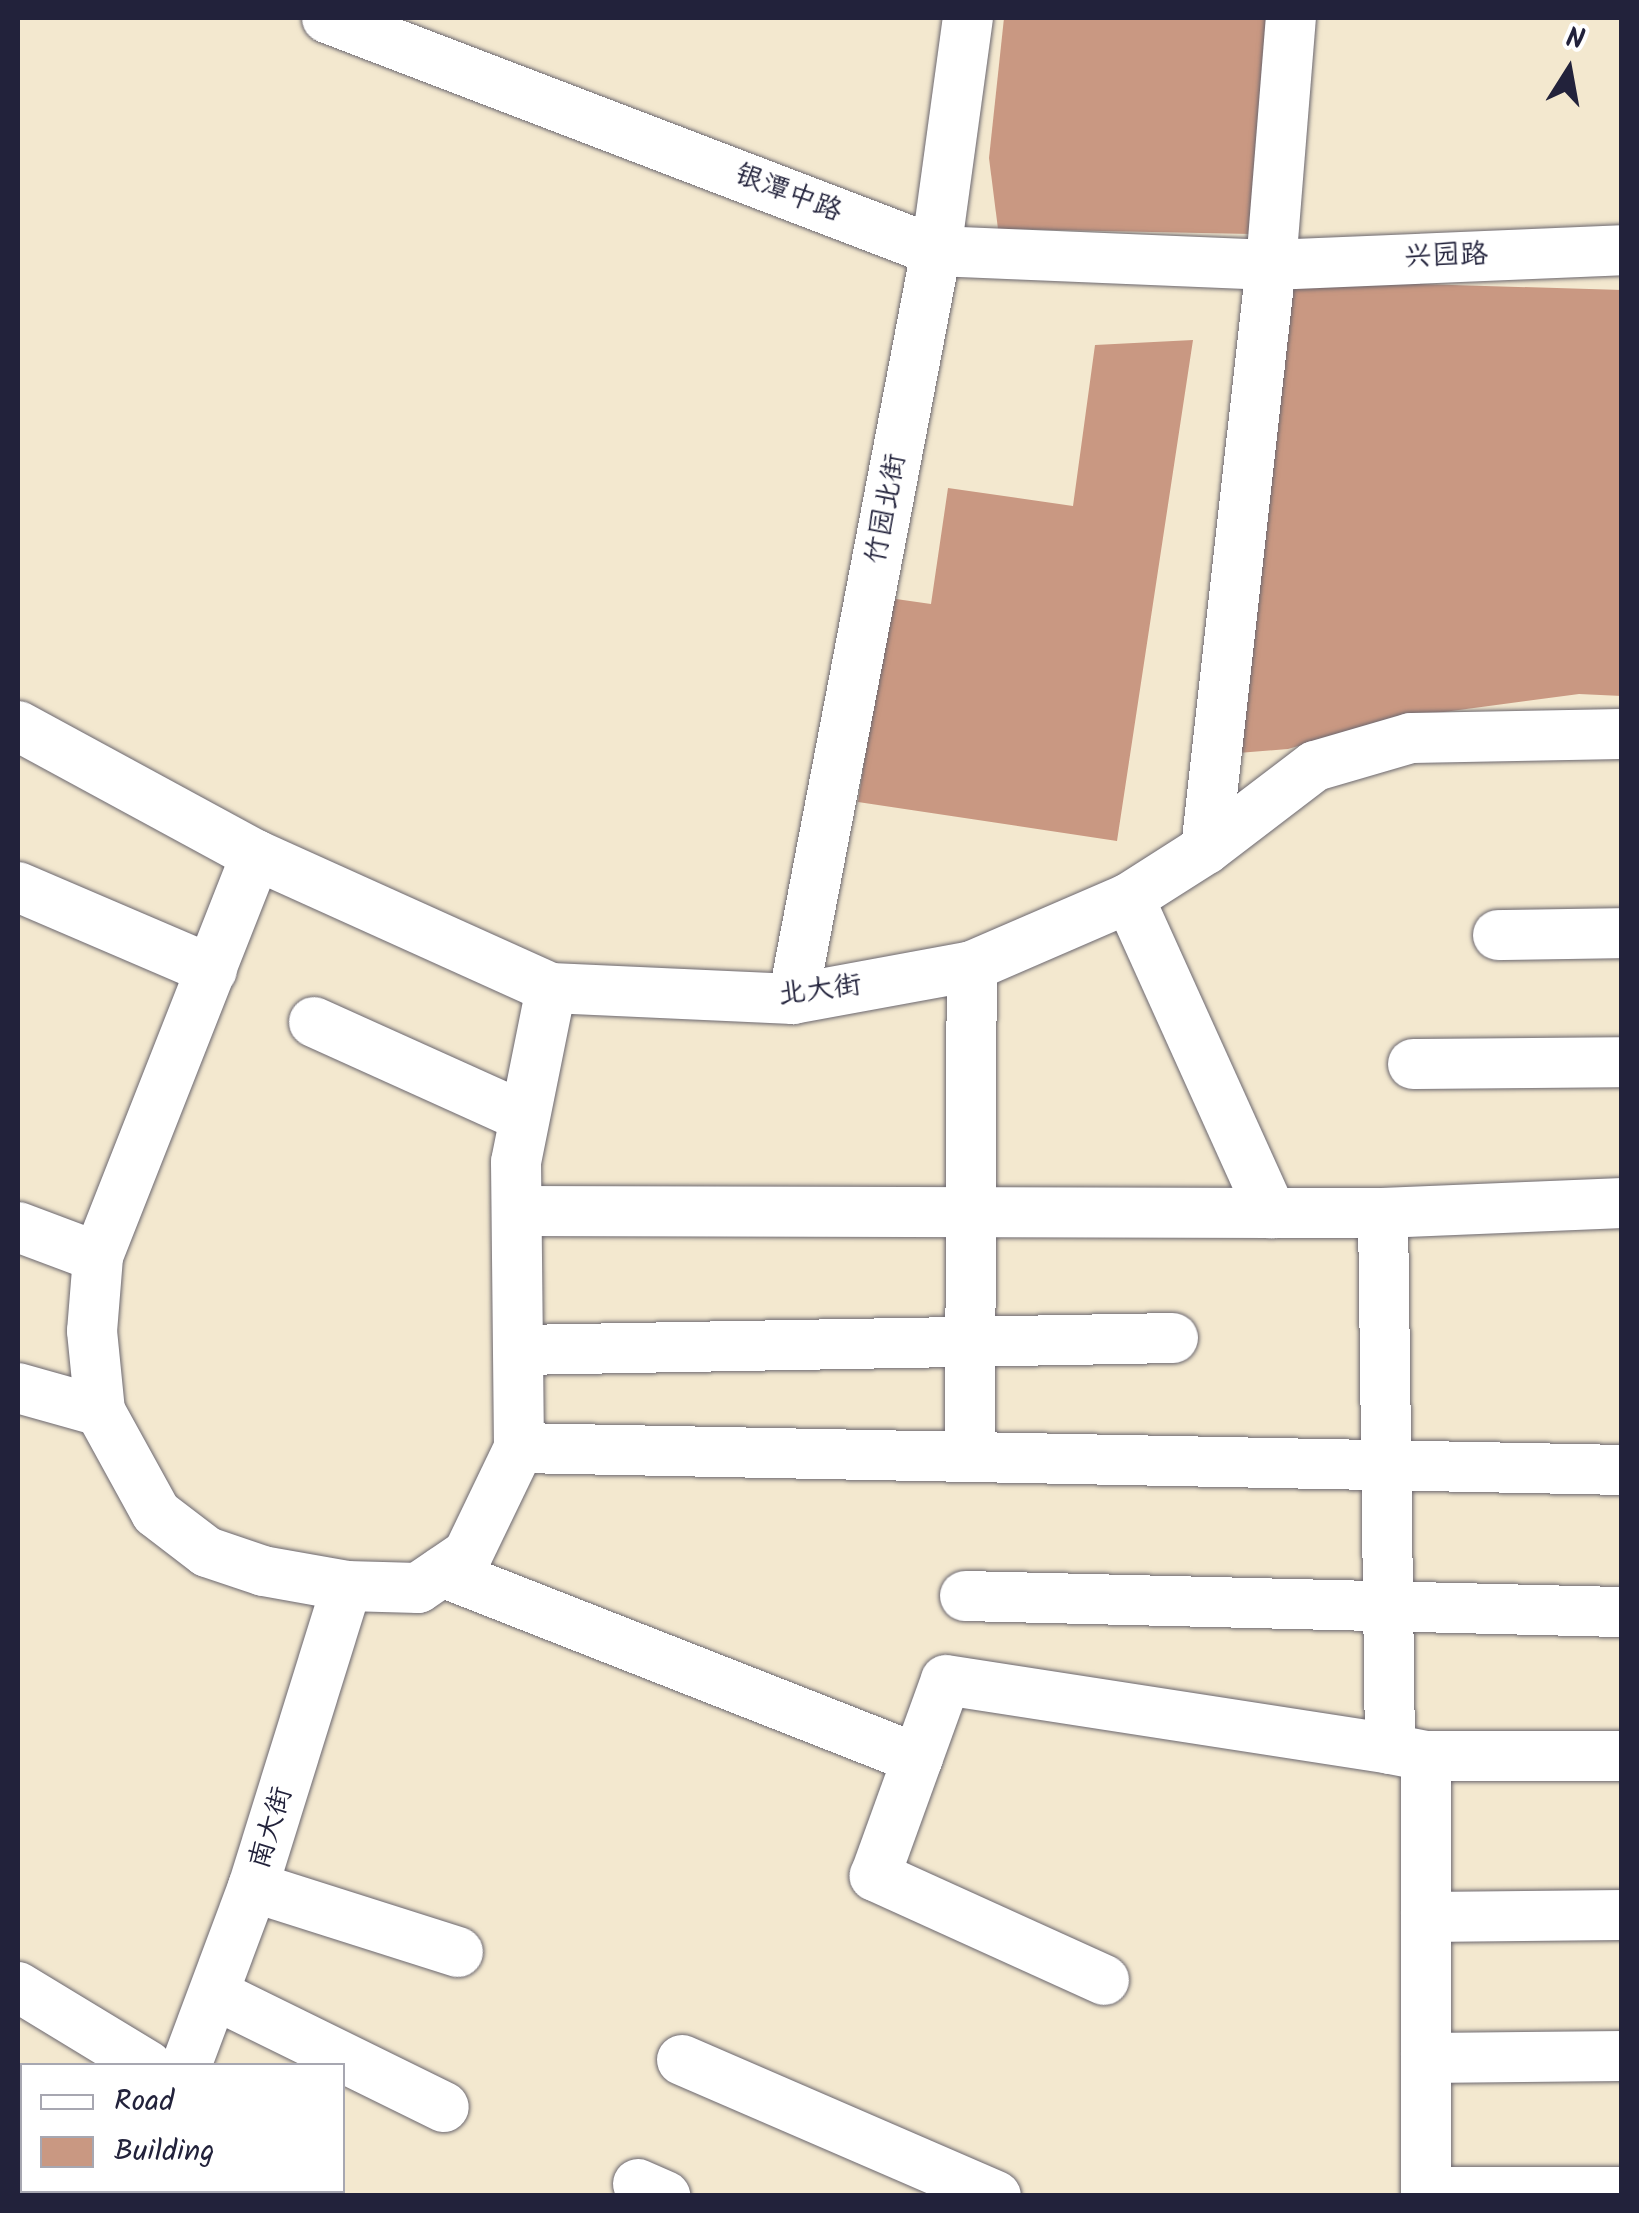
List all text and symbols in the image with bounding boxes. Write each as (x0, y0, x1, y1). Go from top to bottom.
text: N (1562, 16, 1588, 64)
north arrow (1519, 20, 1619, 120)
street label: 银潭中路 (730, 158, 846, 230)
street label: 兴园路 (1403, 239, 1489, 275)
street label: 竹园北街 (860, 451, 914, 567)
street label: 北大街 (776, 969, 864, 1013)
street label: 南大街 (244, 1783, 300, 1873)
legend (20, 2063, 345, 2193)
text: Road (114, 2078, 174, 2126)
text: Building (114, 2128, 214, 2176)

